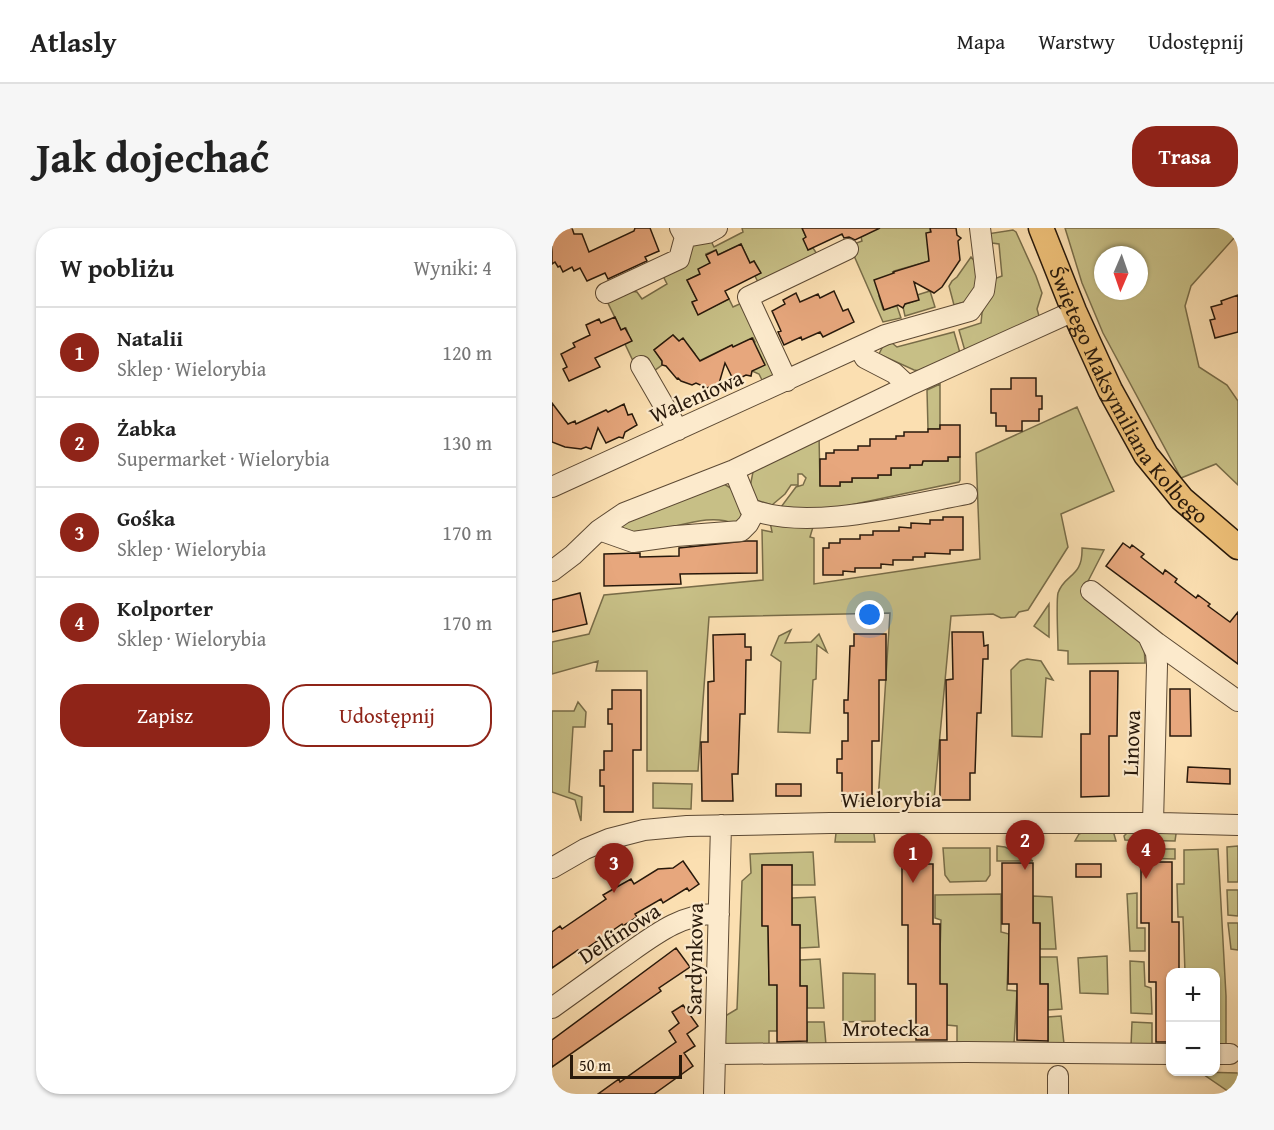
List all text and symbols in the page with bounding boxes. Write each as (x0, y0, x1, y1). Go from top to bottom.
text: Atlasly (30, 21, 117, 62)
text: Mapa (957, 26, 1005, 57)
text: Warstwy (1038, 26, 1115, 57)
text: Udostępnij (1148, 26, 1244, 57)
text: Jak dojechać (36, 126, 269, 187)
button: Trasa (1132, 126, 1238, 187)
north arrow (1094, 246, 1148, 300)
text: W pobliżu (60, 248, 174, 287)
text: Wyniki: 4 (414, 253, 492, 282)
street label: Świętego Maksymiliana Kolbego (1042, 261, 1216, 531)
text: Natalii (117, 322, 183, 354)
text: 1 (74, 338, 85, 367)
text: 120 m (442, 338, 492, 367)
text: Sklep · Wielorybia (117, 354, 266, 383)
street label: Waleniowa (644, 361, 749, 431)
text: Żabka (117, 412, 176, 444)
text: 2 (74, 428, 85, 457)
text: 130 m (442, 428, 492, 457)
text: Supermarket · Wielorybia (117, 444, 330, 473)
text: Gośka (117, 502, 175, 534)
text: 3 (74, 518, 85, 547)
text: 170 m (442, 518, 492, 547)
text: Sklep · Wielorybia (117, 534, 266, 563)
text: Kolporter (117, 592, 213, 624)
your location (855, 600, 884, 629)
text: 4 (74, 608, 85, 637)
text: 170 m (442, 608, 492, 637)
text: Sklep · Wielorybia (117, 624, 266, 653)
button: Zapisz (60, 684, 270, 747)
button: Udostępnij (282, 684, 492, 747)
street label: Linowa (1114, 709, 1148, 776)
street label: Wielorybia (841, 783, 942, 815)
pin: 2 (1006, 820, 1044, 870)
pin: 4 (1126, 830, 1166, 879)
pin: 1 (894, 834, 932, 883)
pin: 3 (594, 844, 634, 893)
street label: Delfinowa (572, 894, 667, 971)
street label: Sardynkowa (677, 902, 711, 1015)
map controls (1166, 968, 1220, 1076)
button: + (1166, 968, 1220, 1022)
street label: Mrotecka (842, 1012, 930, 1044)
button: − (1166, 1022, 1220, 1076)
scale bar (570, 1052, 682, 1080)
text: 50 m (579, 1053, 611, 1077)

